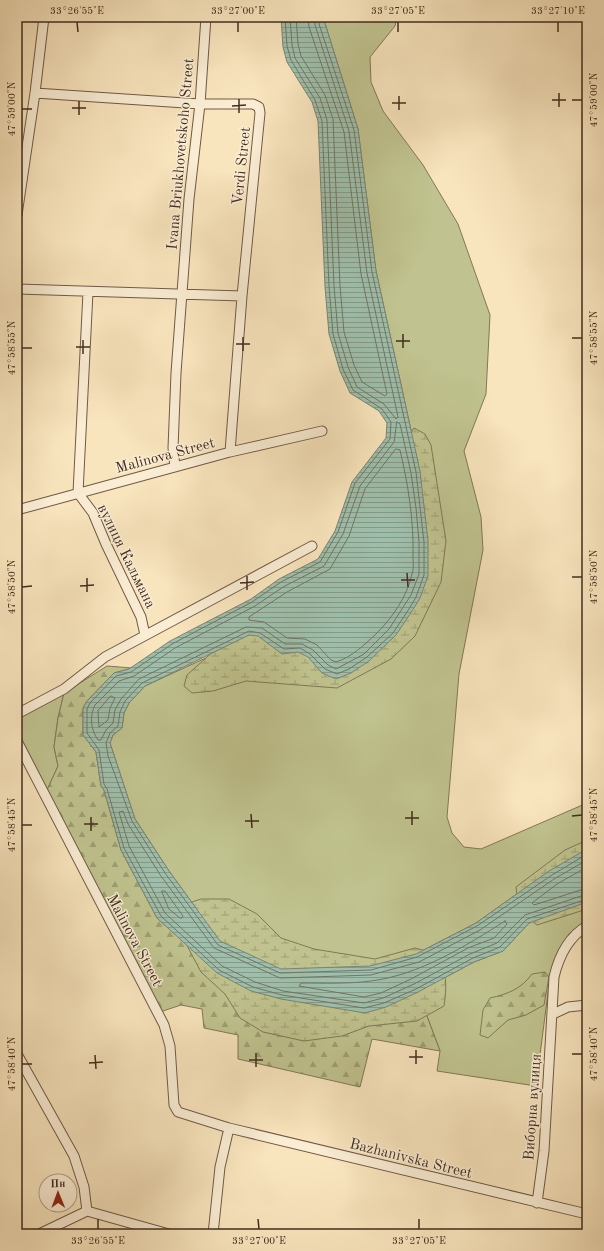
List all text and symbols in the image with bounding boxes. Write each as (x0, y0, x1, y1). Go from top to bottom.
text: 33°26'55"E (50, 6, 104, 16)
text: 33°27'00"E (211, 6, 265, 16)
text: 33°27'05"E (371, 6, 425, 16)
text: 33°27'10"E (531, 6, 585, 16)
street label: Ivana Briukhovetskoho Street (166, 58, 197, 251)
text: 47°59'00"N (589, 72, 599, 127)
text: 47°59'00"N (7, 81, 17, 136)
street label: Verdi Street (231, 126, 254, 206)
text: 47°58'55"N (589, 310, 599, 365)
text: 47°58'55"N (7, 320, 17, 375)
street label: Malinova Street (114, 436, 217, 477)
street label: вулиця Кальмана (94, 502, 158, 612)
text: 47°58'50"N (589, 549, 599, 604)
text: 47°58'50"N (7, 559, 17, 614)
text: 47°58'45"N (589, 787, 599, 842)
text: 47°58'45"N (7, 797, 17, 852)
street label: Malinova Street (103, 892, 164, 989)
text: 47°58'40"N (589, 1026, 599, 1081)
text: 47°58'40"N (7, 1036, 17, 1091)
street label: Виборна вулиця (522, 1053, 545, 1161)
street label: Bazhanivska Street (348, 1137, 473, 1182)
north arrow (38, 1173, 78, 1213)
text: Пн (50, 1179, 66, 1190)
text: 33°26'55"E (71, 1236, 125, 1246)
text: 33°27'00"E (232, 1236, 286, 1246)
text: 33°27'05"E (392, 1236, 446, 1246)

